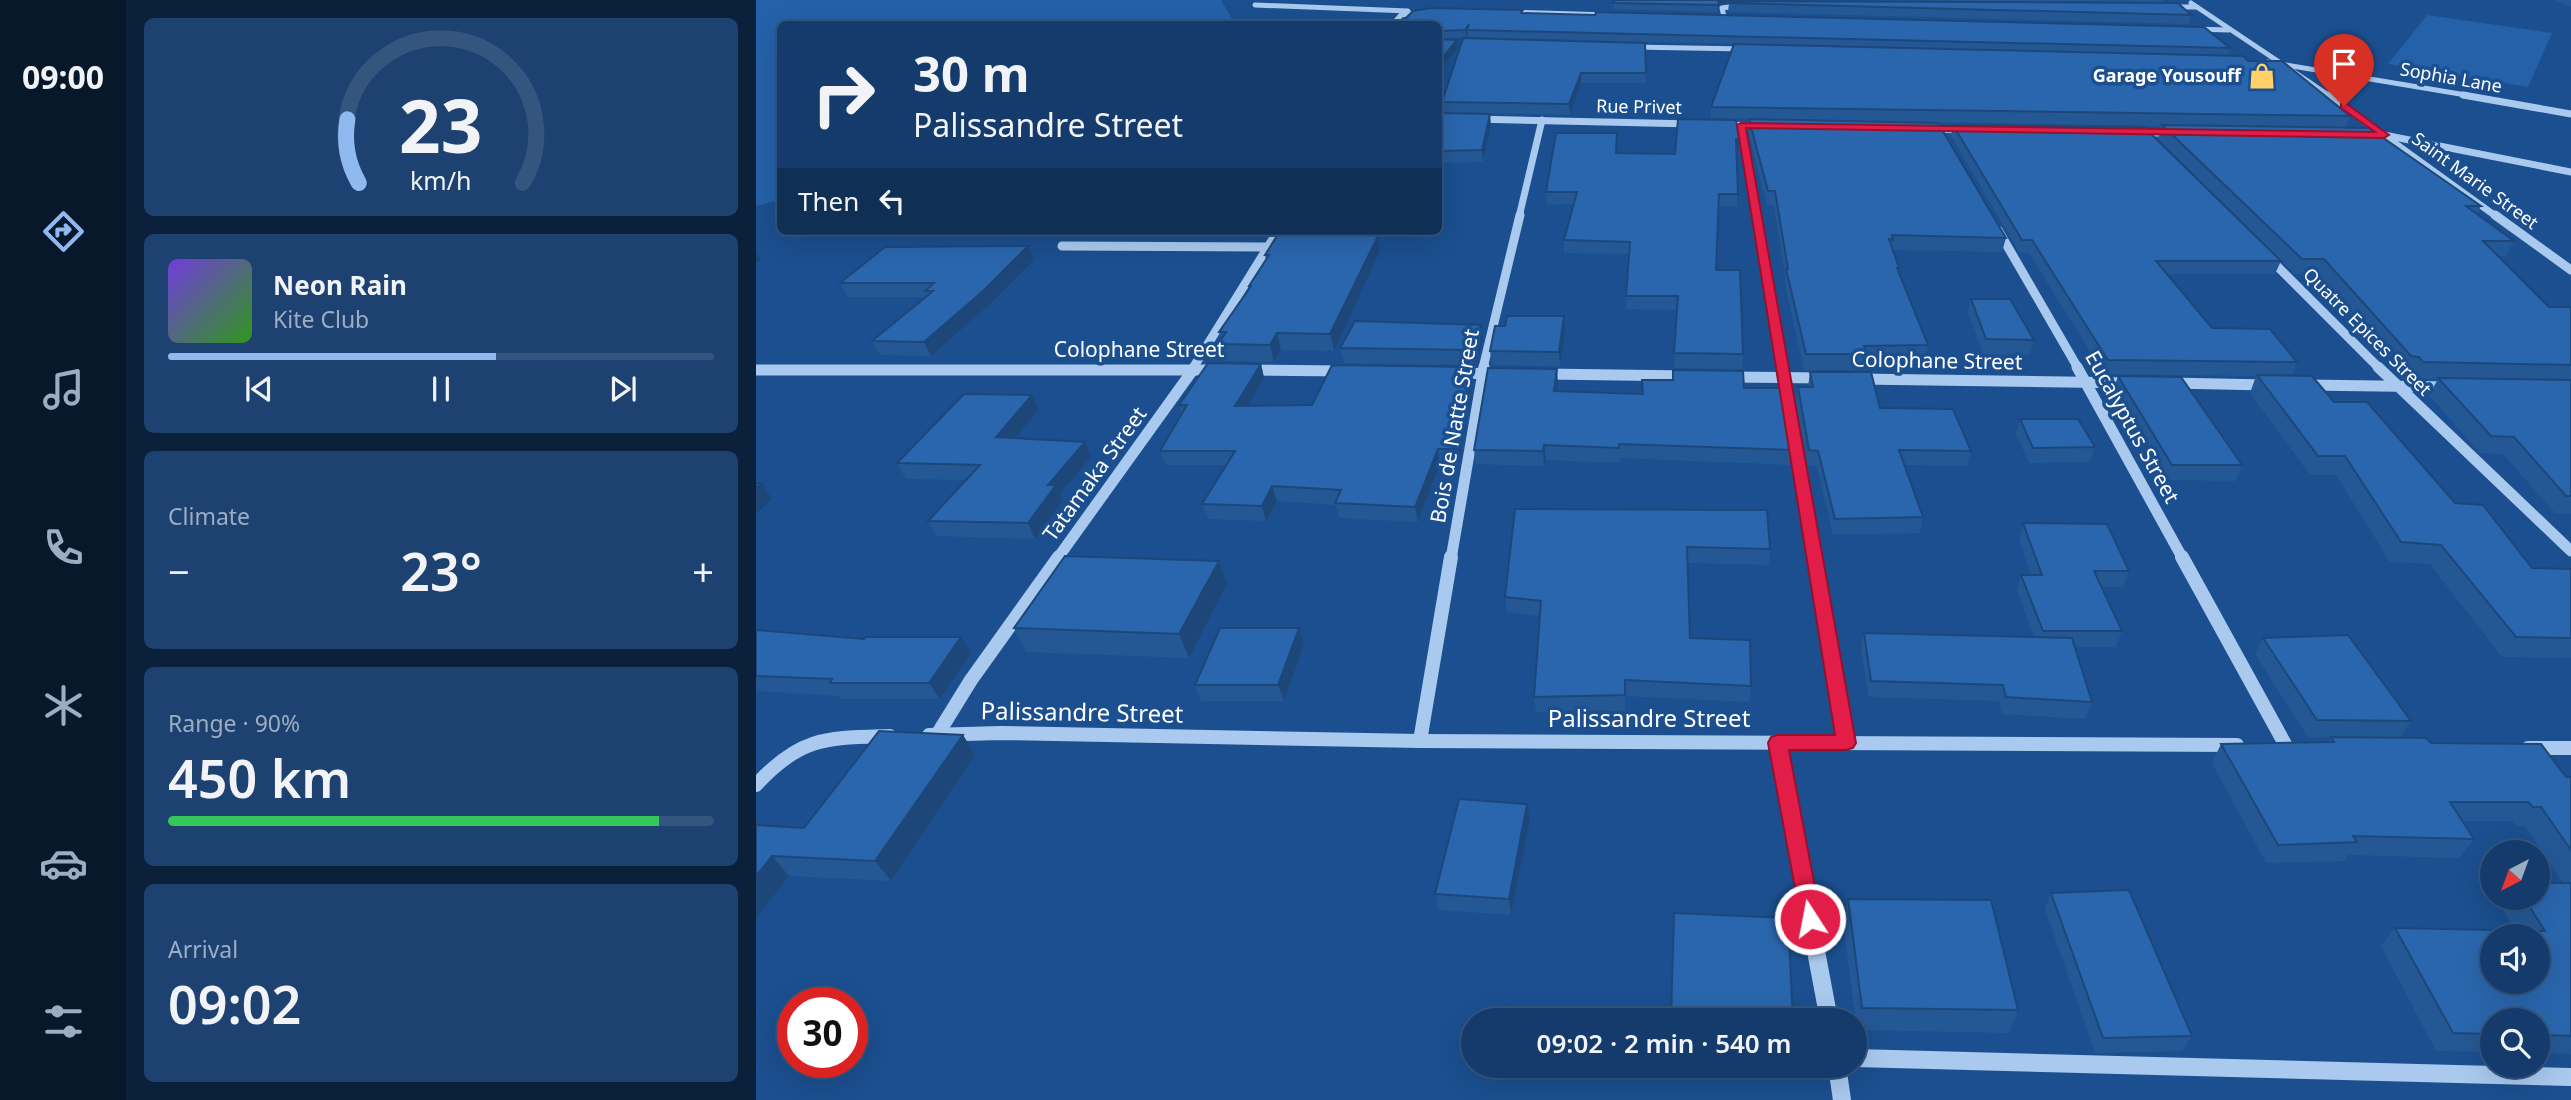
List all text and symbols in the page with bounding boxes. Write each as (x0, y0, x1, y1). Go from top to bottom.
pin (2314, 34, 2374, 106)
text: 30 m (913, 40, 1030, 106)
icon: arrive (2325, 45, 2363, 83)
icon: right (798, 49, 889, 140)
text: 09:00 (22, 55, 104, 98)
street label: Sophia Lane (2398, 56, 2504, 98)
shop icon: Garage Yousouff (2247, 61, 2277, 91)
place label: Garage Yousouff (2093, 63, 2242, 87)
text: 23 (399, 76, 483, 175)
street label: Rue Privet (1596, 93, 1683, 119)
text: Palissandre Street (913, 103, 1183, 146)
street label: Saint Marie Street (2408, 126, 2544, 234)
text: km/h (410, 163, 472, 197)
icon: left (873, 182, 911, 220)
text: Then (798, 183, 859, 219)
icon: directions (39, 207, 88, 256)
street label: Quatre Epices Street (2298, 262, 2437, 401)
text: Neon Rain (273, 267, 407, 303)
text: Kite Club (273, 303, 369, 335)
street label: Bois de Natte Street (1423, 326, 1485, 525)
street label: Colophane Street (1054, 335, 1225, 363)
street label: Colophane Street (1851, 345, 2023, 375)
street label: Eucalyptus Street (2079, 345, 2187, 508)
icon: music (39, 365, 88, 414)
icon: previous (240, 370, 278, 408)
icon: pause (422, 370, 460, 408)
icon: next (604, 370, 642, 408)
street label: Tatamaka Street (1036, 400, 1153, 546)
text: Climate (168, 500, 250, 532)
icon: phone (39, 523, 88, 572)
text: 23° (400, 535, 482, 606)
text: − (168, 545, 190, 597)
text: + (692, 545, 714, 597)
icon: climate (39, 681, 88, 730)
street label: Palissandre Street (980, 693, 1184, 730)
street label: Palissandre Street (1548, 701, 1751, 734)
text: Range · 90% (168, 707, 300, 739)
text: 450 km (168, 742, 351, 813)
icon: car (39, 839, 88, 888)
north arrow (2480, 840, 2550, 910)
map controls (2480, 840, 2550, 1078)
position arrow (1773, 882, 1847, 956)
button: sound (2480, 924, 2550, 994)
text: Arrival (168, 933, 238, 965)
text: 09:02 (168, 968, 301, 1039)
speed limit sign: 30 (777, 987, 868, 1078)
icon: filters (39, 997, 88, 1046)
button: search (2480, 1008, 2550, 1078)
text: 09:02 · 2 min · 540 m (1537, 1025, 1791, 1061)

